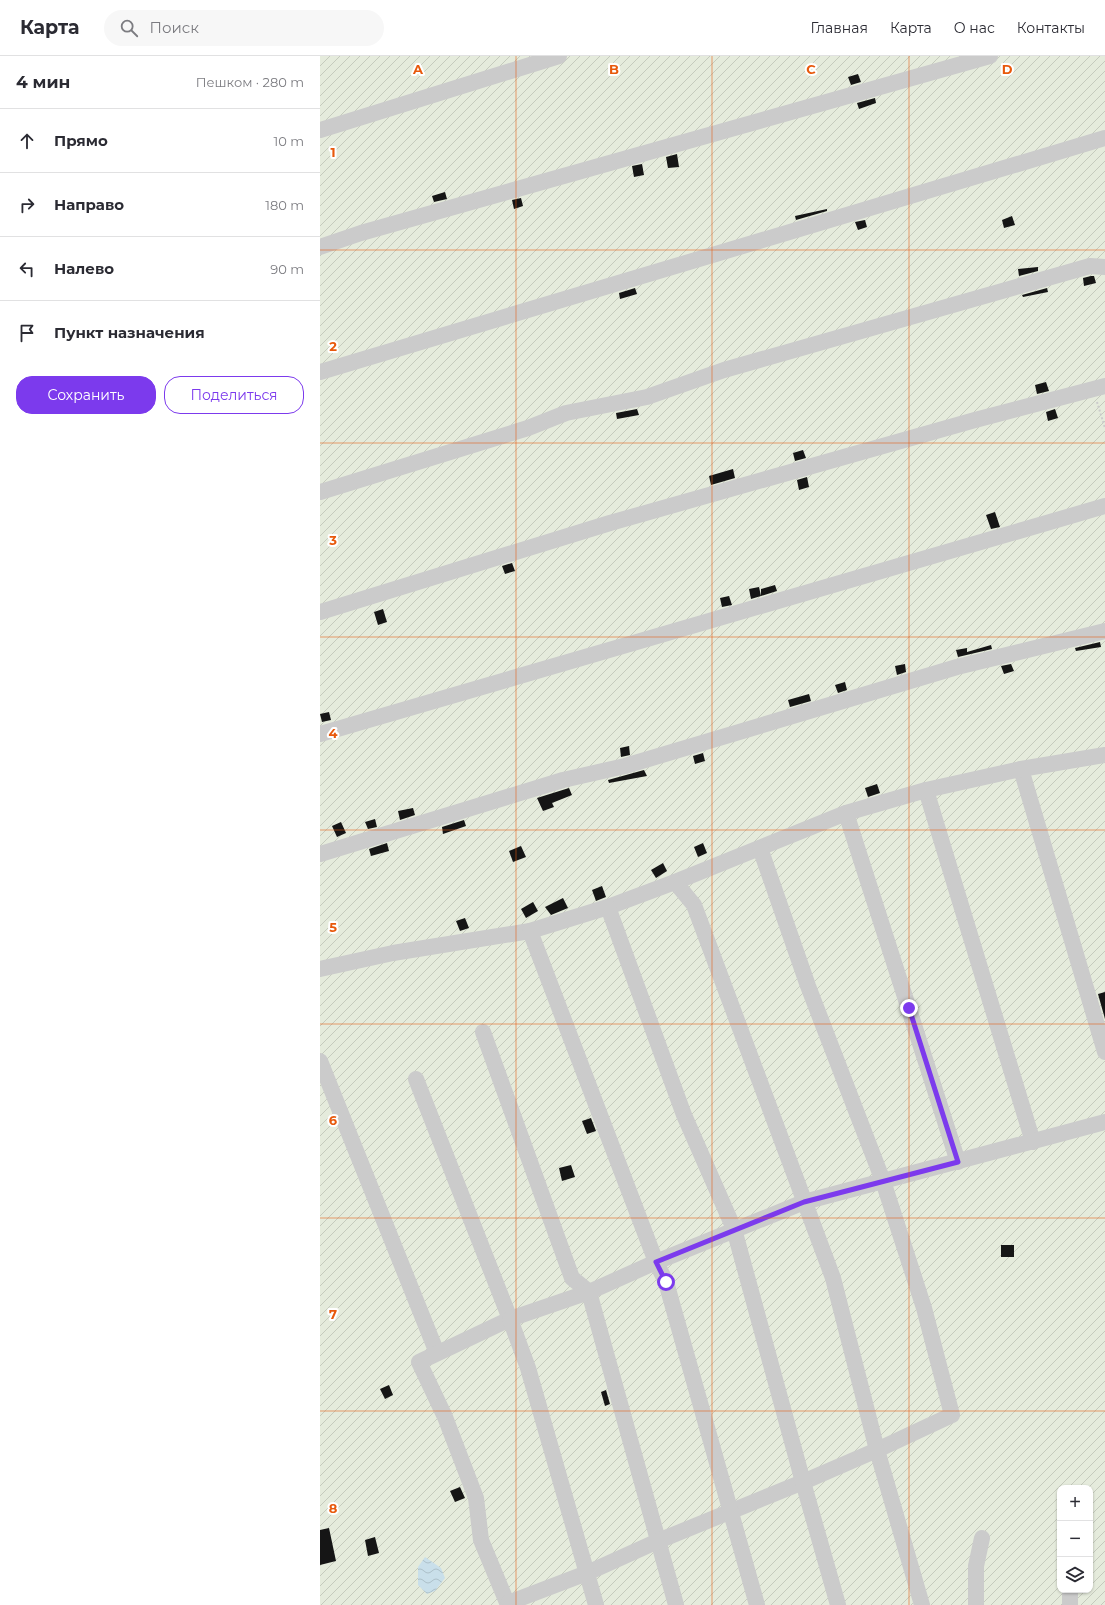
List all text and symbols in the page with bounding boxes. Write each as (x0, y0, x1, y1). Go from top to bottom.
search box (104, 10, 384, 46)
text: Карта (20, 16, 80, 39)
icon: search (118, 17, 140, 39)
text: Поиск (150, 18, 199, 37)
text: Главная (810, 19, 868, 37)
text: Карта (890, 19, 932, 37)
text: О нас (954, 19, 995, 37)
text: Контакты (1017, 19, 1085, 37)
text: A (412, 61, 424, 77)
text: B (609, 61, 619, 77)
text: C (806, 61, 816, 77)
text: D (1002, 61, 1013, 77)
text: 4 мин (16, 72, 70, 92)
text: Пешком · 280 m (196, 74, 304, 90)
icon: ahead (16, 130, 38, 152)
text: Прямо (54, 131, 108, 150)
text: 10 m (274, 133, 304, 149)
text: 1 (330, 144, 336, 160)
icon: right (16, 194, 38, 216)
text: Направо (54, 195, 124, 214)
text: 180 m (265, 197, 304, 213)
icon: left (16, 258, 38, 280)
text: Налево (54, 259, 114, 278)
text: 90 m (270, 261, 304, 277)
icon: arrive (16, 322, 38, 344)
text: Пункт назначения (54, 323, 205, 342)
text: 2 (329, 338, 337, 354)
button: Сохранить (16, 376, 156, 414)
button: Поделиться (164, 376, 304, 414)
text: 3 (328, 532, 337, 548)
text: 4 (329, 725, 338, 741)
text: 5 (329, 919, 337, 935)
route end (900, 999, 918, 1017)
text: 6 (329, 1112, 338, 1128)
route start (657, 1273, 675, 1291)
text: 7 (329, 1306, 337, 1322)
map controls (1057, 1485, 1093, 1593)
button: + (1057, 1485, 1093, 1521)
text: 8 (329, 1500, 338, 1516)
button: − (1057, 1521, 1093, 1557)
button: layers (1057, 1557, 1093, 1593)

